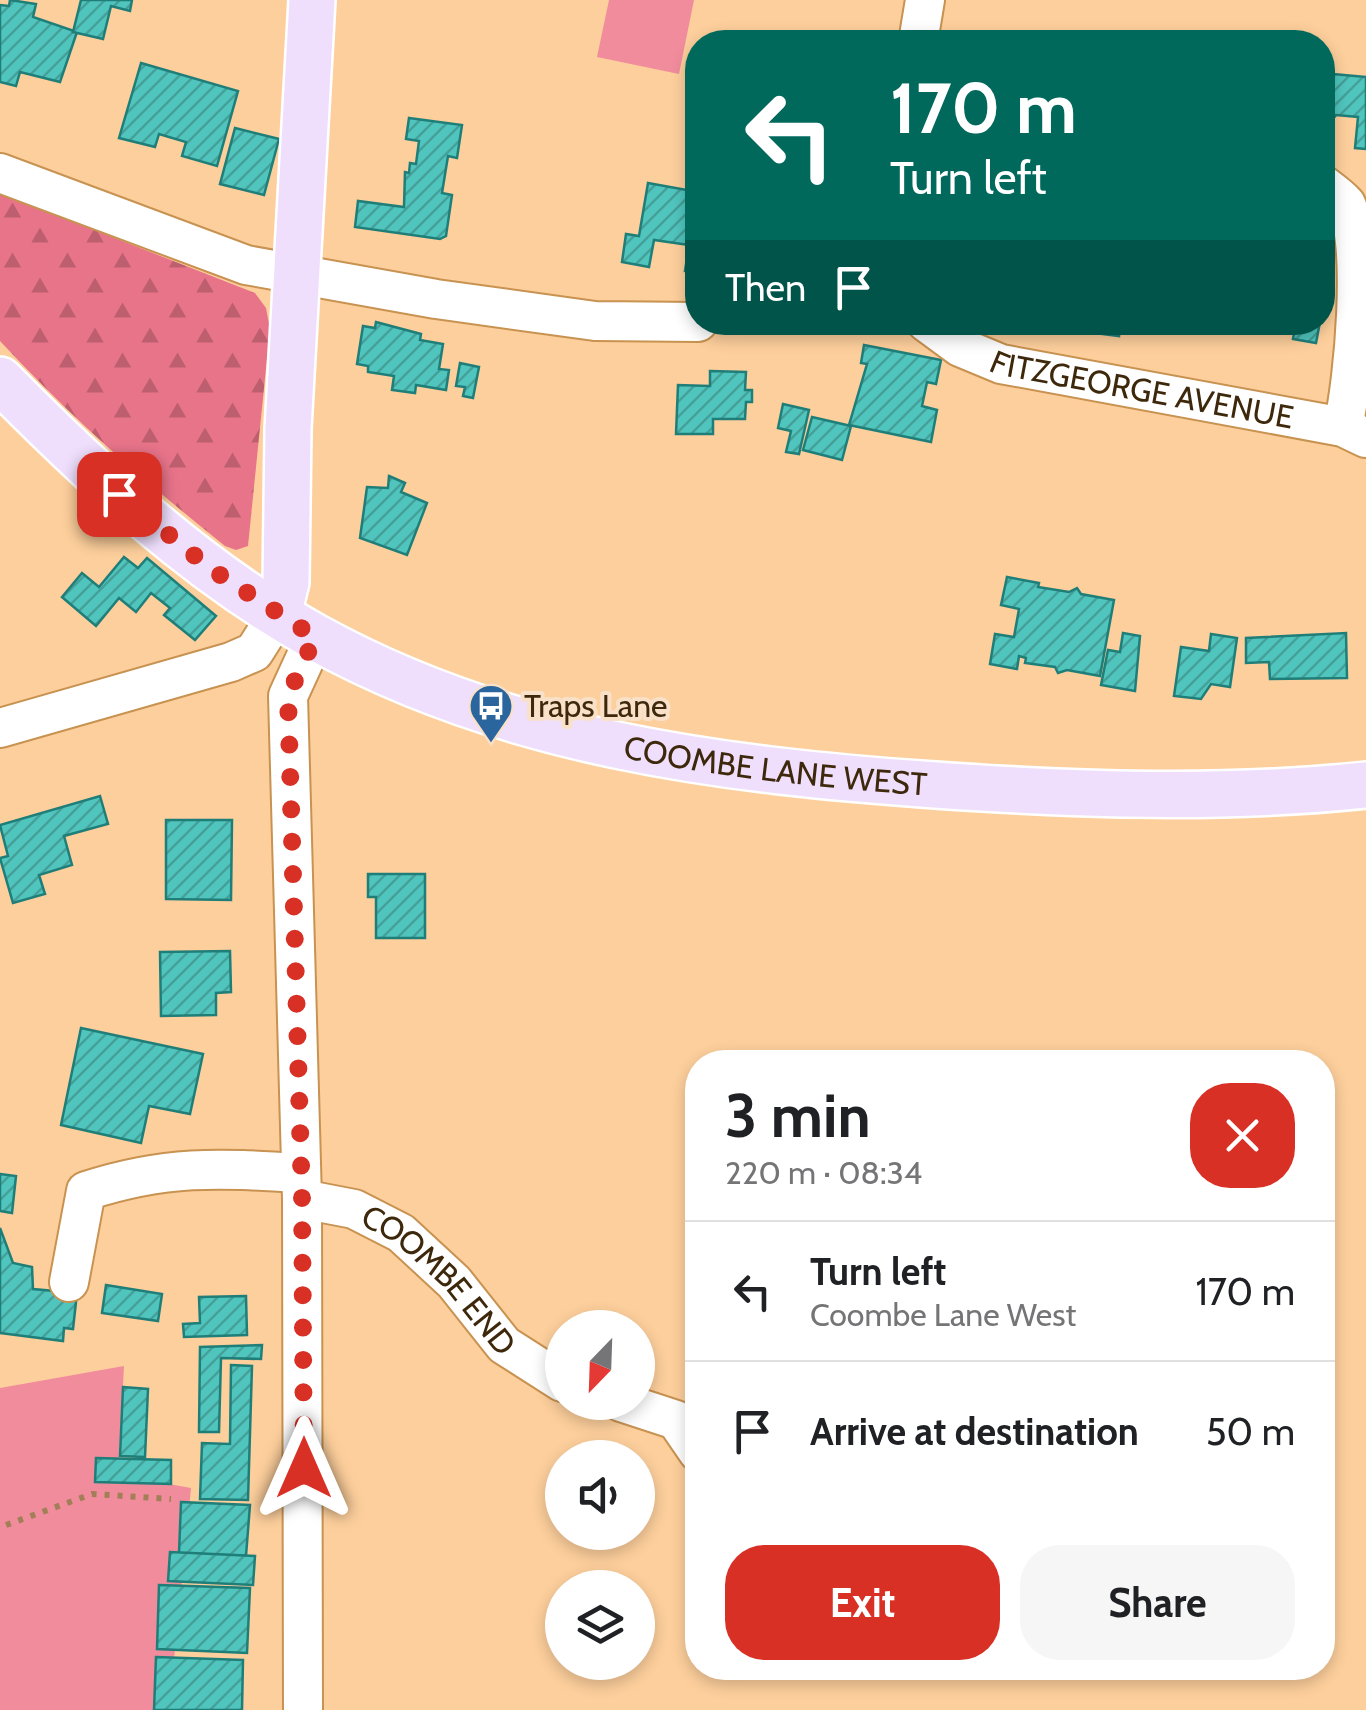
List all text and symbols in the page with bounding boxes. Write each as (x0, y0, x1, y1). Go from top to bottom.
text: 170 m (890, 65, 1077, 151)
icon: left (725, 70, 855, 200)
text: Turn left (890, 151, 1047, 205)
icon: arrive (826, 260, 881, 315)
text: Then (725, 264, 806, 311)
street label: FITZGEORGE AVENUE (984, 342, 1297, 436)
pin (77, 452, 162, 537)
icon: arrive (92, 467, 147, 522)
bus stop icon: Traps Lane (468, 683, 514, 744)
place label: Traps Lane (524, 686, 667, 725)
street label: COOMBE LANE WEST (621, 727, 928, 803)
text: 3 min (725, 1079, 871, 1152)
button: close (1190, 1083, 1295, 1188)
text: 220 m · 08:34 (725, 1153, 922, 1192)
street label: COOMBE END (355, 1196, 524, 1363)
text: Turn left (810, 1248, 946, 1295)
icon: left (725, 1264, 780, 1319)
text: 170 m (1195, 1268, 1295, 1315)
text: Coombe Lane West (810, 1295, 1076, 1334)
north arrow (545, 1310, 655, 1420)
map controls (545, 1310, 655, 1680)
icon: arrive (725, 1404, 780, 1459)
text: Arrive at destination (810, 1408, 1139, 1455)
text: 50 m (1206, 1408, 1295, 1455)
position arrow (252, 1416, 356, 1520)
button: sound (545, 1440, 655, 1550)
button: Exit (725, 1545, 1000, 1660)
button: Share (1020, 1545, 1295, 1660)
button: layers (545, 1570, 655, 1680)

